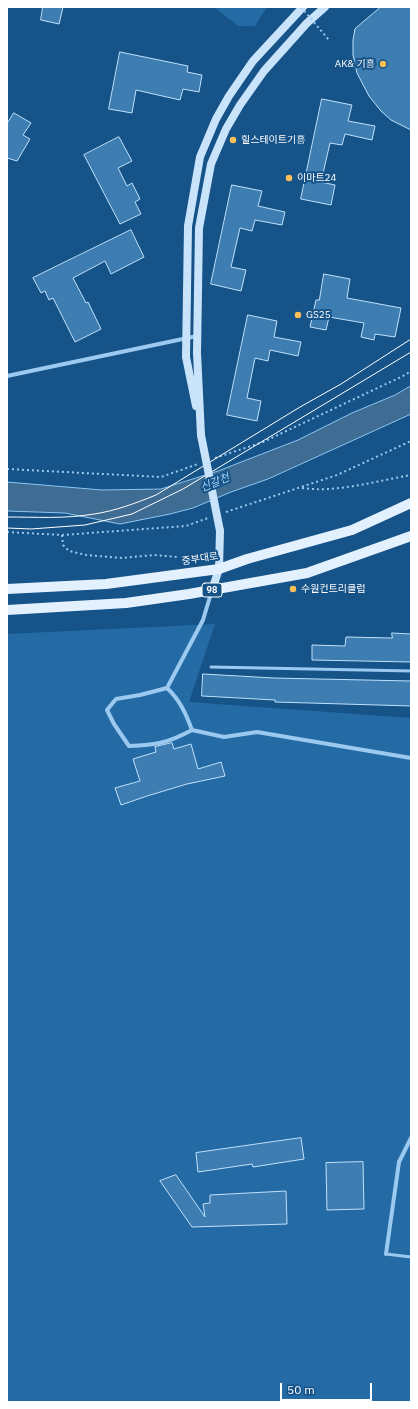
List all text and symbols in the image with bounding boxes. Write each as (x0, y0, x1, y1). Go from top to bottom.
place label: AK& 기흥 (335, 58, 375, 70)
marker: AK& 기흥 (378, 59, 388, 69)
place label: 힐스테이트기흥 (241, 134, 305, 146)
marker: 힐스테이트기흥 (228, 135, 238, 145)
place label: 이마트24 (297, 172, 337, 184)
marker: 이마트24 (284, 173, 294, 183)
place label: GS25 (306, 309, 331, 321)
marker: GS25 (293, 310, 303, 320)
water label: 신갈천 (198, 471, 232, 495)
street label: 중부대로 (181, 550, 219, 568)
road number: 98 (202, 583, 222, 597)
place label: 수원컨트리클럽 (301, 583, 365, 595)
marker: 수원컨트리클럽 (288, 584, 298, 594)
scale bar (282, 1375, 374, 1401)
text: 50 m (287, 1382, 315, 1397)

